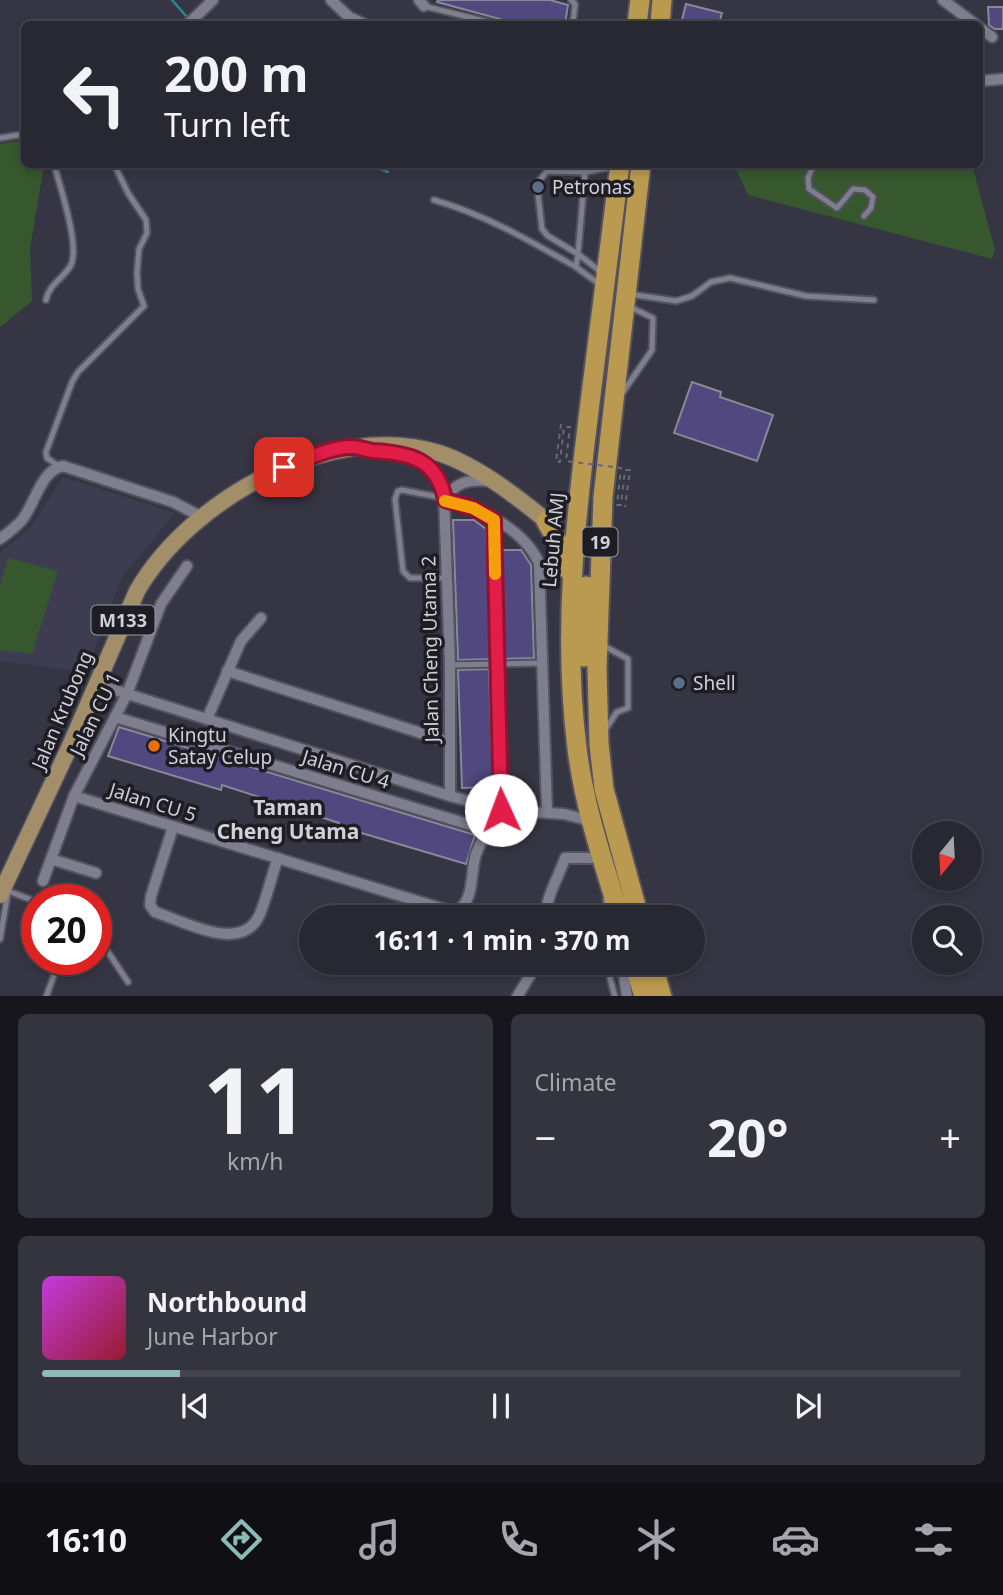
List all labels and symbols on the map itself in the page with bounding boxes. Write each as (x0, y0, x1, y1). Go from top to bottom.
place label: Petronas (552, 174, 632, 200)
marker: Petronas (530, 179, 546, 195)
pin (254, 437, 314, 497)
street label: Lebuh AMJ (536, 491, 570, 589)
road number: 19 (582, 528, 618, 556)
street label: Jalan Cheng Utama 2 (415, 556, 445, 744)
road number: M133 (92, 606, 154, 634)
street label: Jalan Krubong (25, 647, 99, 775)
street label: Jalan CU 1 (63, 668, 126, 762)
place label: Shell (693, 670, 736, 696)
marker: Shell (671, 675, 687, 691)
place label: Kingtu Satay Celup (168, 722, 272, 770)
marker: Kingtu Satay Celup (146, 738, 162, 754)
street label: Jalan CU 4 (297, 743, 393, 795)
position arrow (464, 773, 538, 847)
street label: Jalan CU 5 (104, 776, 200, 828)
district label: Taman Cheng Utama (217, 793, 359, 845)
north arrow (912, 821, 982, 891)
speed limit sign: 20 (21, 884, 112, 975)

